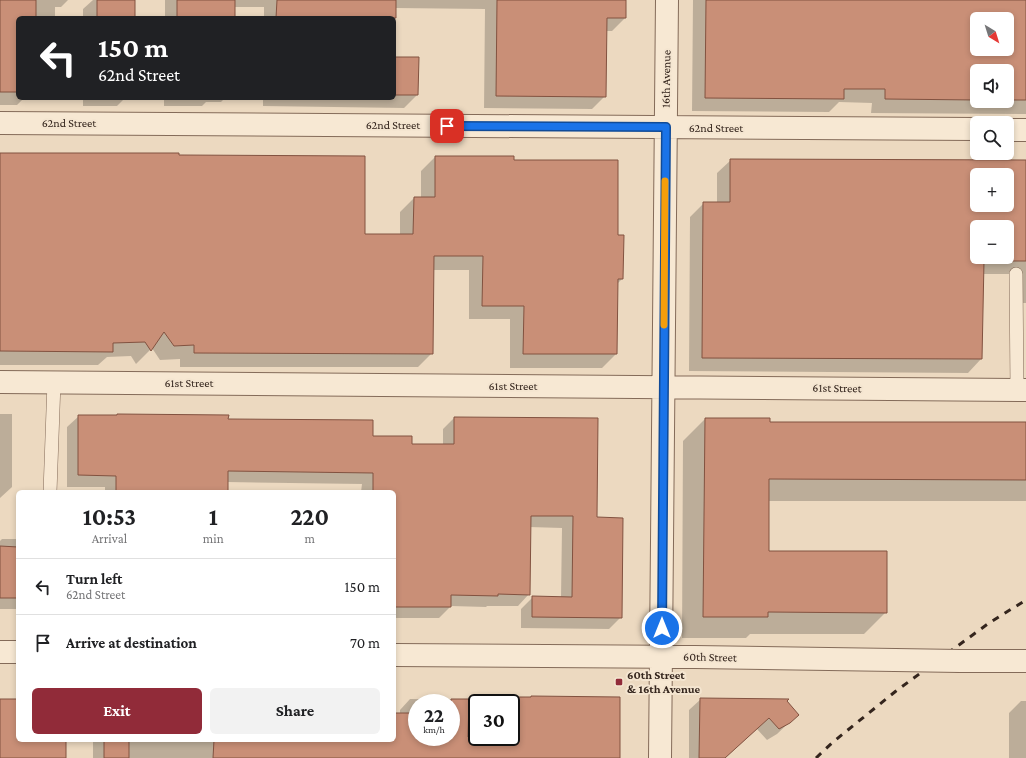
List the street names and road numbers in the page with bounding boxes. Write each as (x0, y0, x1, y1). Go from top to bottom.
street label: 16th Avenue (658, 50, 674, 108)
street label: 62nd Street (42, 116, 97, 130)
street label: 62nd Street (366, 118, 421, 132)
street label: 62nd Street (689, 121, 744, 135)
street label: 61st Street (164, 376, 215, 390)
street label: 61st Street (488, 379, 539, 393)
street label: 61st Street (812, 381, 863, 395)
street label: 60th Street (683, 650, 738, 664)

